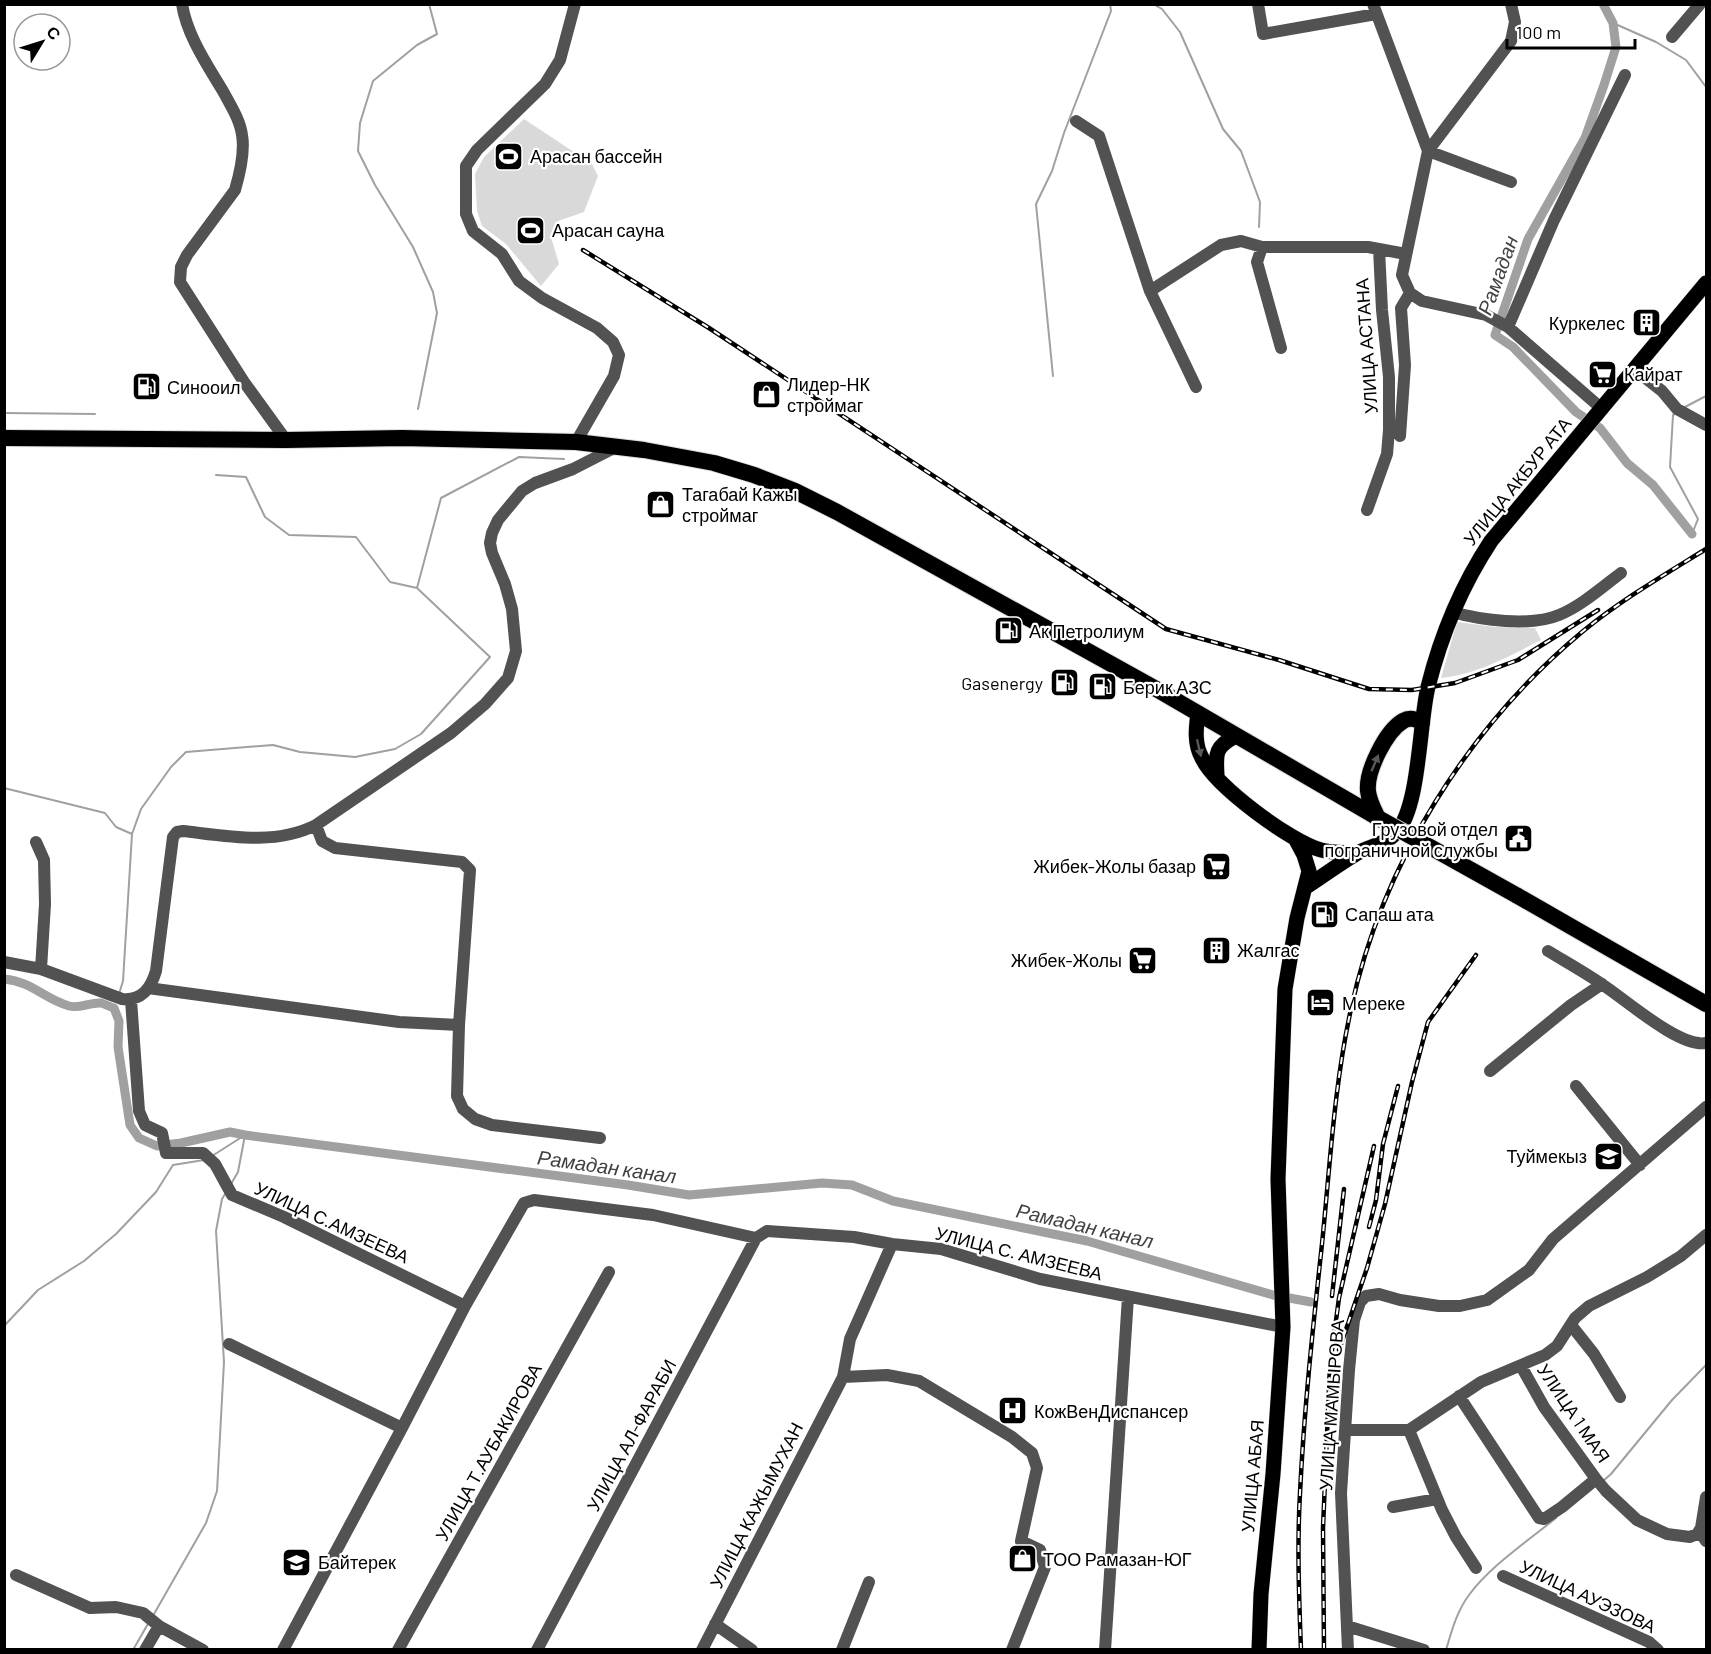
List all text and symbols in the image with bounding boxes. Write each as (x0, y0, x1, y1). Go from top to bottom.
north arrow (12, 12, 72, 72)
scale bar (1507, 12, 1634, 50)
text: 100 m (1516, 21, 1561, 43)
text: С (43, 22, 66, 43)
sports icon: Арасан бассейн (493, 140, 525, 172)
place label: Арасан бассейн (530, 145, 663, 167)
sports icon: Арасан сауна (515, 214, 547, 246)
place label: Арасан сауна (552, 219, 665, 241)
water label: Рамадан (1472, 232, 1522, 318)
street label: УЛИЦА АСТАНА (1350, 277, 1382, 415)
building icon: Куркелес (1630, 307, 1662, 339)
place label: Куркелес (1549, 312, 1625, 334)
supermarket icon: Кайрат (1587, 358, 1619, 390)
place label: Кайрат (1624, 363, 1682, 385)
fuel station icon: Синооил (130, 371, 162, 403)
place label: Лидер-НК строймаг (787, 373, 870, 416)
place label: Синооил (167, 376, 241, 398)
shop icon: Лидер-НК строймаг (750, 378, 782, 410)
street label: УЛИЦА АКБУР АТА (1459, 413, 1575, 549)
place label: Тагабай Кажы строймаг (682, 483, 797, 526)
shop icon: Тагабай Кажы строймаг (645, 488, 677, 520)
fuel station icon: Ак Петролиум (992, 615, 1024, 647)
place label: Ак Петролиум (1029, 620, 1144, 642)
fuel station icon: Gasenergy (1048, 667, 1080, 699)
fuel station icon: Берик АЗС (1086, 671, 1118, 703)
place label: Gasenergy (961, 672, 1043, 694)
place label: Берик АЗС (1123, 676, 1212, 698)
one-way arrow (1195, 738, 1204, 757)
one-way arrow (1370, 753, 1380, 771)
place label: Грузовой отдел пограничной службы (1324, 818, 1498, 861)
public building icon: Грузовой отдел пограничной службы (1503, 823, 1535, 855)
supermarket icon: Жибек-Жолы базар (1201, 850, 1233, 882)
place label: Жибек-Жолы базар (1033, 855, 1196, 877)
fuel station icon: Сапаш ата (1308, 898, 1340, 930)
place label: Сапаш ата (1345, 903, 1435, 925)
building icon: Жалгас (1200, 934, 1232, 966)
place label: Жалгас (1237, 939, 1300, 961)
supermarket icon: Жибек-Жолы (1127, 944, 1159, 976)
place label: Жибек-Жолы (1011, 949, 1122, 971)
hotel icon: Мереке (1305, 987, 1337, 1019)
place label: Мереке (1342, 992, 1405, 1014)
school or university icon: Туймекыз (1592, 1140, 1624, 1172)
water label: Рамадан канал (536, 1144, 678, 1188)
place label: Туймекыз (1507, 1145, 1587, 1167)
street label: УЛИЦА С.АМЗЕЕВА (251, 1177, 413, 1267)
water label: Рамадан канал (1014, 1198, 1156, 1252)
street label: УЛИЦА С. АМЗЕЕВА (933, 1222, 1105, 1284)
street label: УЛИЦА МАМЫРОВА (1314, 1319, 1348, 1491)
street label: УЛИЦА АЛ-ФАРАБИ (582, 1355, 680, 1515)
street label: УЛИЦА 1 МАЯ (1533, 1359, 1615, 1467)
street label: УЛИЦА Т.АУБАКИРОВА (430, 1360, 546, 1544)
hospital icon: КожВенДиспансер (997, 1395, 1029, 1427)
place label: КожВенДиспансер (1034, 1400, 1188, 1422)
street label: УЛИЦА КАЖЫМУХАН (705, 1418, 807, 1592)
street label: УЛИЦА АБАЯ (1236, 1419, 1268, 1533)
shop icon: ТОО Рамазан-ЮГ (1006, 1543, 1038, 1575)
school or university icon: Байтерек (281, 1546, 313, 1578)
place label: ТОО Рамазан-ЮГ (1043, 1548, 1192, 1570)
place label: Байтерек (318, 1551, 396, 1573)
street label: УЛИЦА АУЭЗОВА (1516, 1555, 1660, 1637)

